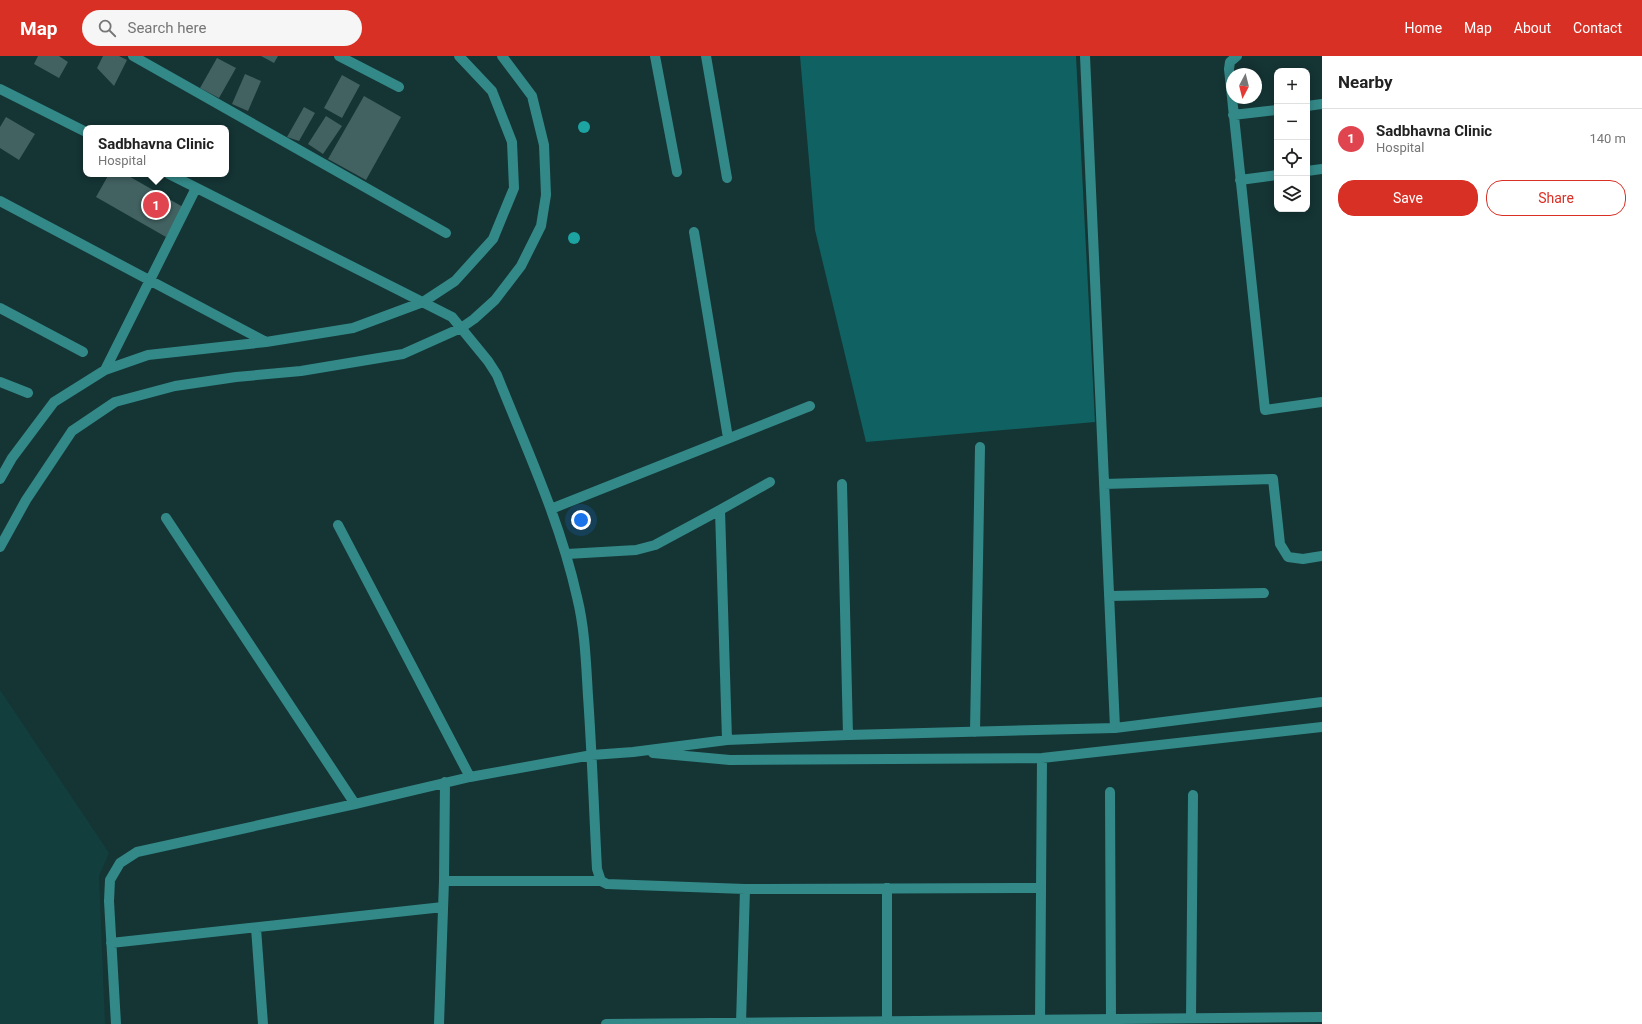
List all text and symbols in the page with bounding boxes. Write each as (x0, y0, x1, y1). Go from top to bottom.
search box (82, 10, 362, 46)
text: Map (20, 17, 58, 40)
icon: search (96, 17, 118, 39)
text: Search here (128, 19, 206, 37)
text: Home (1404, 20, 1442, 36)
text: Map (1464, 20, 1492, 36)
text: About (1514, 20, 1551, 36)
text: Contact (1573, 20, 1622, 36)
north arrow (1226, 68, 1262, 104)
map controls (1274, 68, 1310, 212)
button: + (1274, 68, 1310, 104)
text: Nearby (1338, 72, 1393, 92)
button: − (1274, 104, 1310, 140)
text: Sadbhavna Clinic (1376, 122, 1492, 140)
popup (83, 125, 229, 177)
text: 1 (1347, 131, 1355, 146)
text: 140 m (1589, 131, 1626, 146)
text: Sadbhavna Clinic (98, 135, 214, 153)
button: locate (1274, 140, 1310, 176)
text: Hospital (1376, 140, 1424, 155)
text: Hospital (98, 153, 146, 168)
button: layers (1274, 176, 1310, 212)
button: Save (1338, 180, 1478, 216)
button: Share (1486, 180, 1626, 216)
pin: 1 (143, 190, 169, 220)
your location (571, 510, 591, 530)

